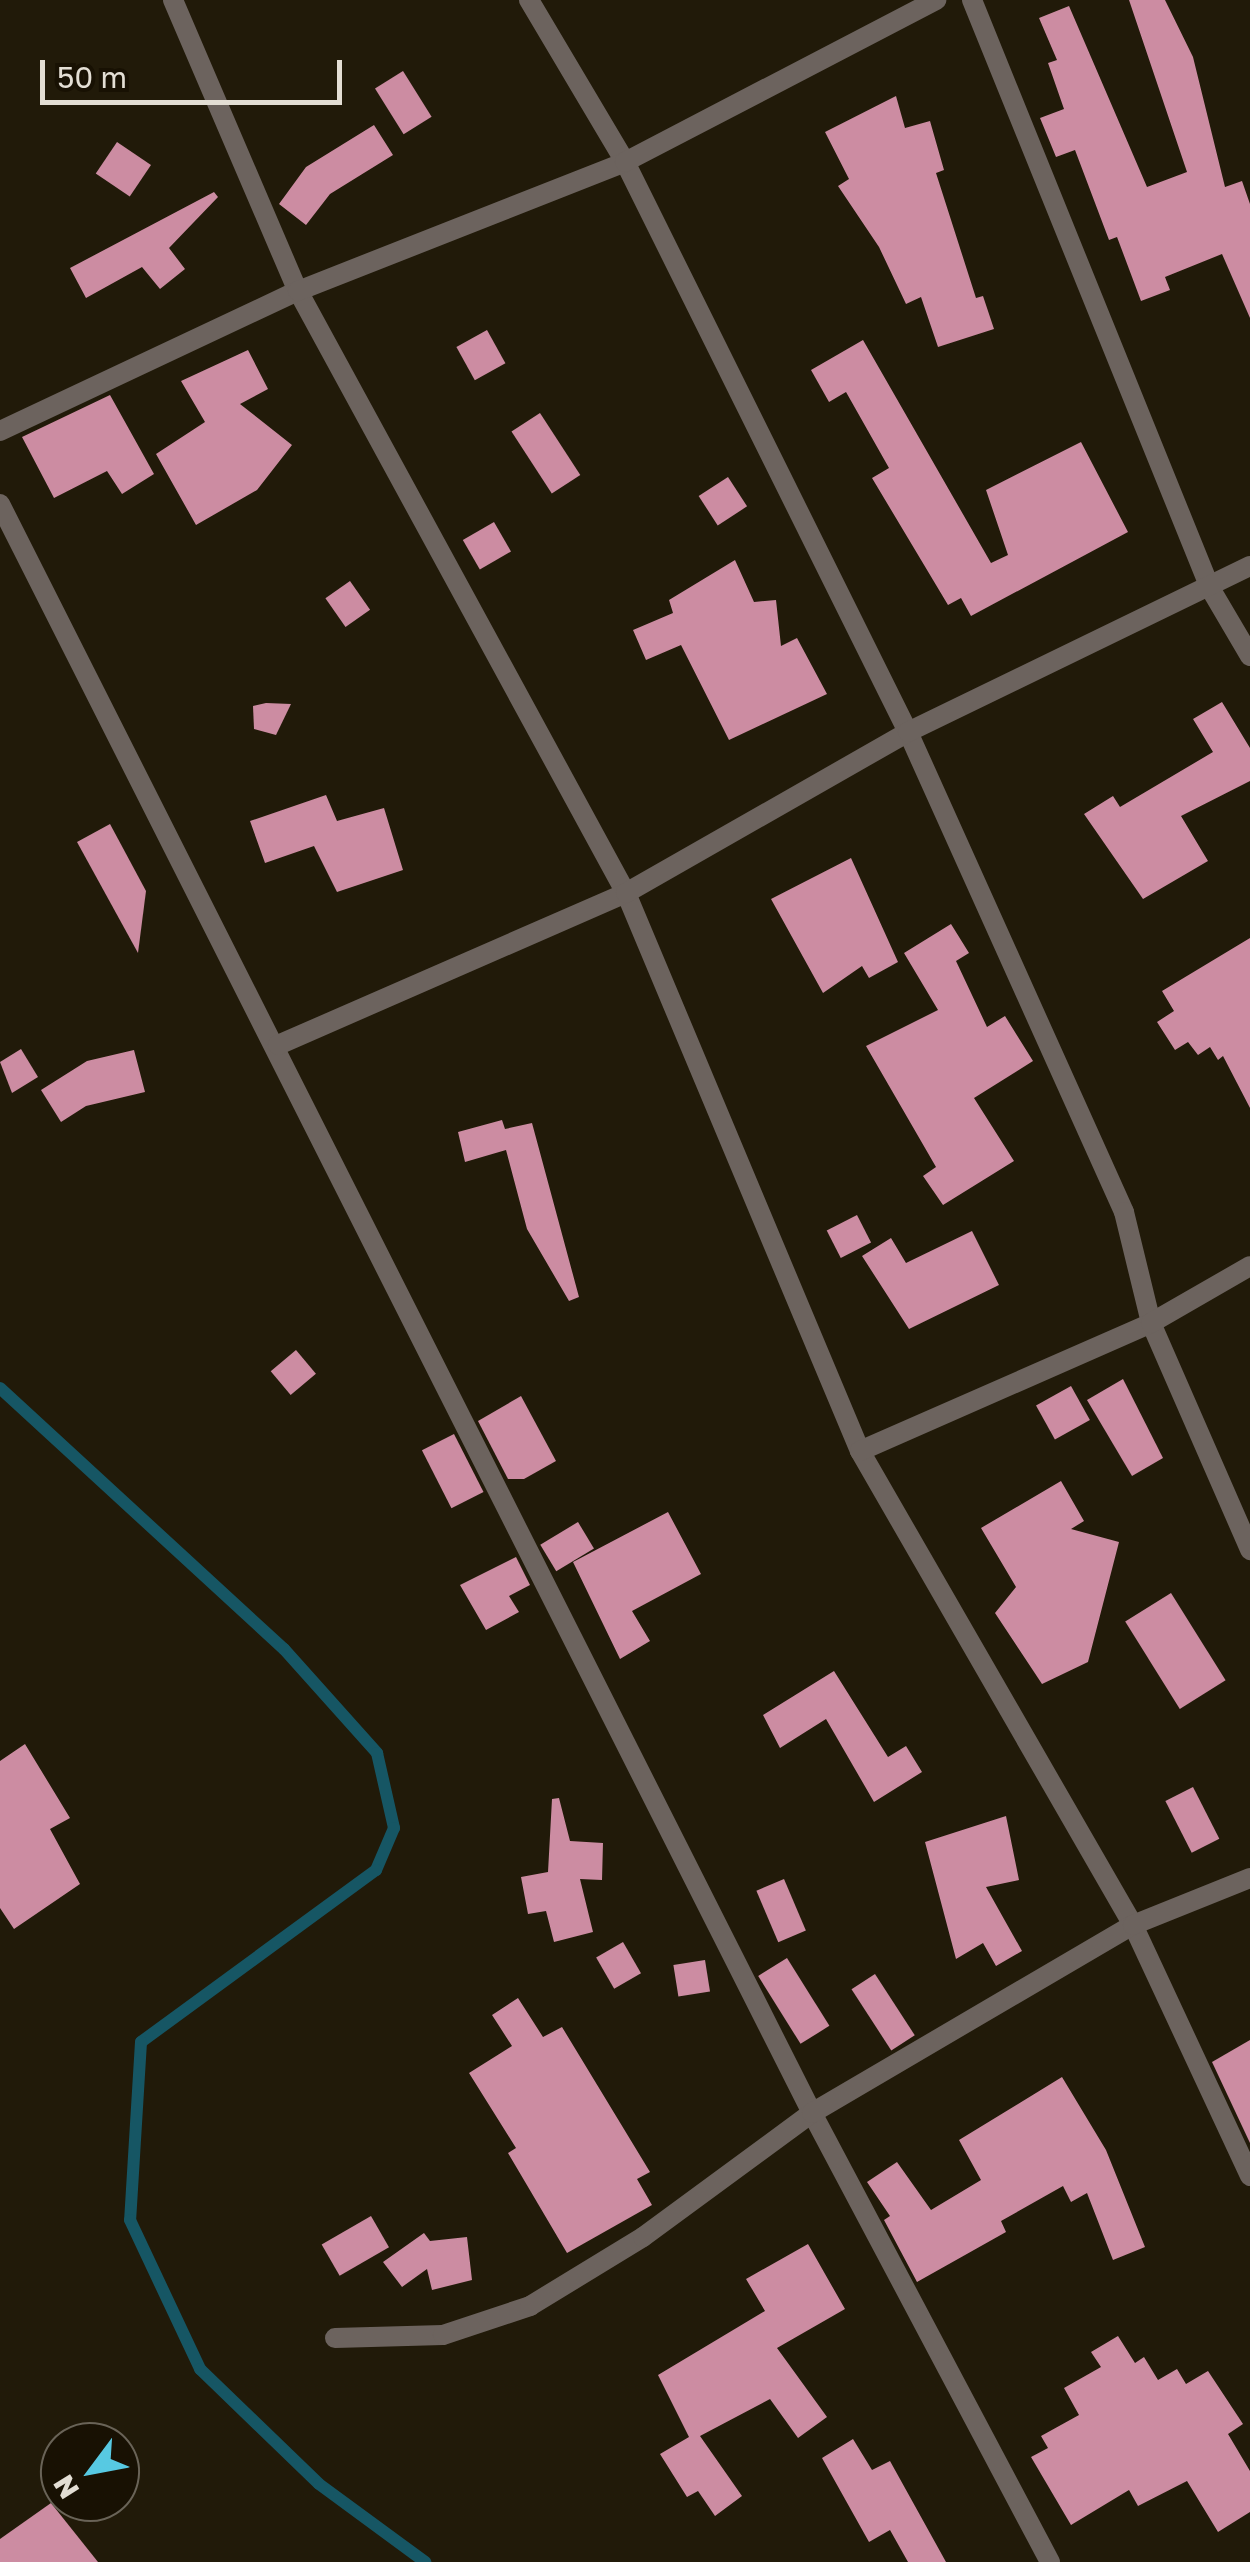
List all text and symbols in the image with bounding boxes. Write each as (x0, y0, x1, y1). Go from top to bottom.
scale bar (45, 40, 348, 102)
text: 50 m (57, 59, 127, 95)
north arrow (40, 2422, 140, 2522)
text: N (46, 2469, 85, 2505)

